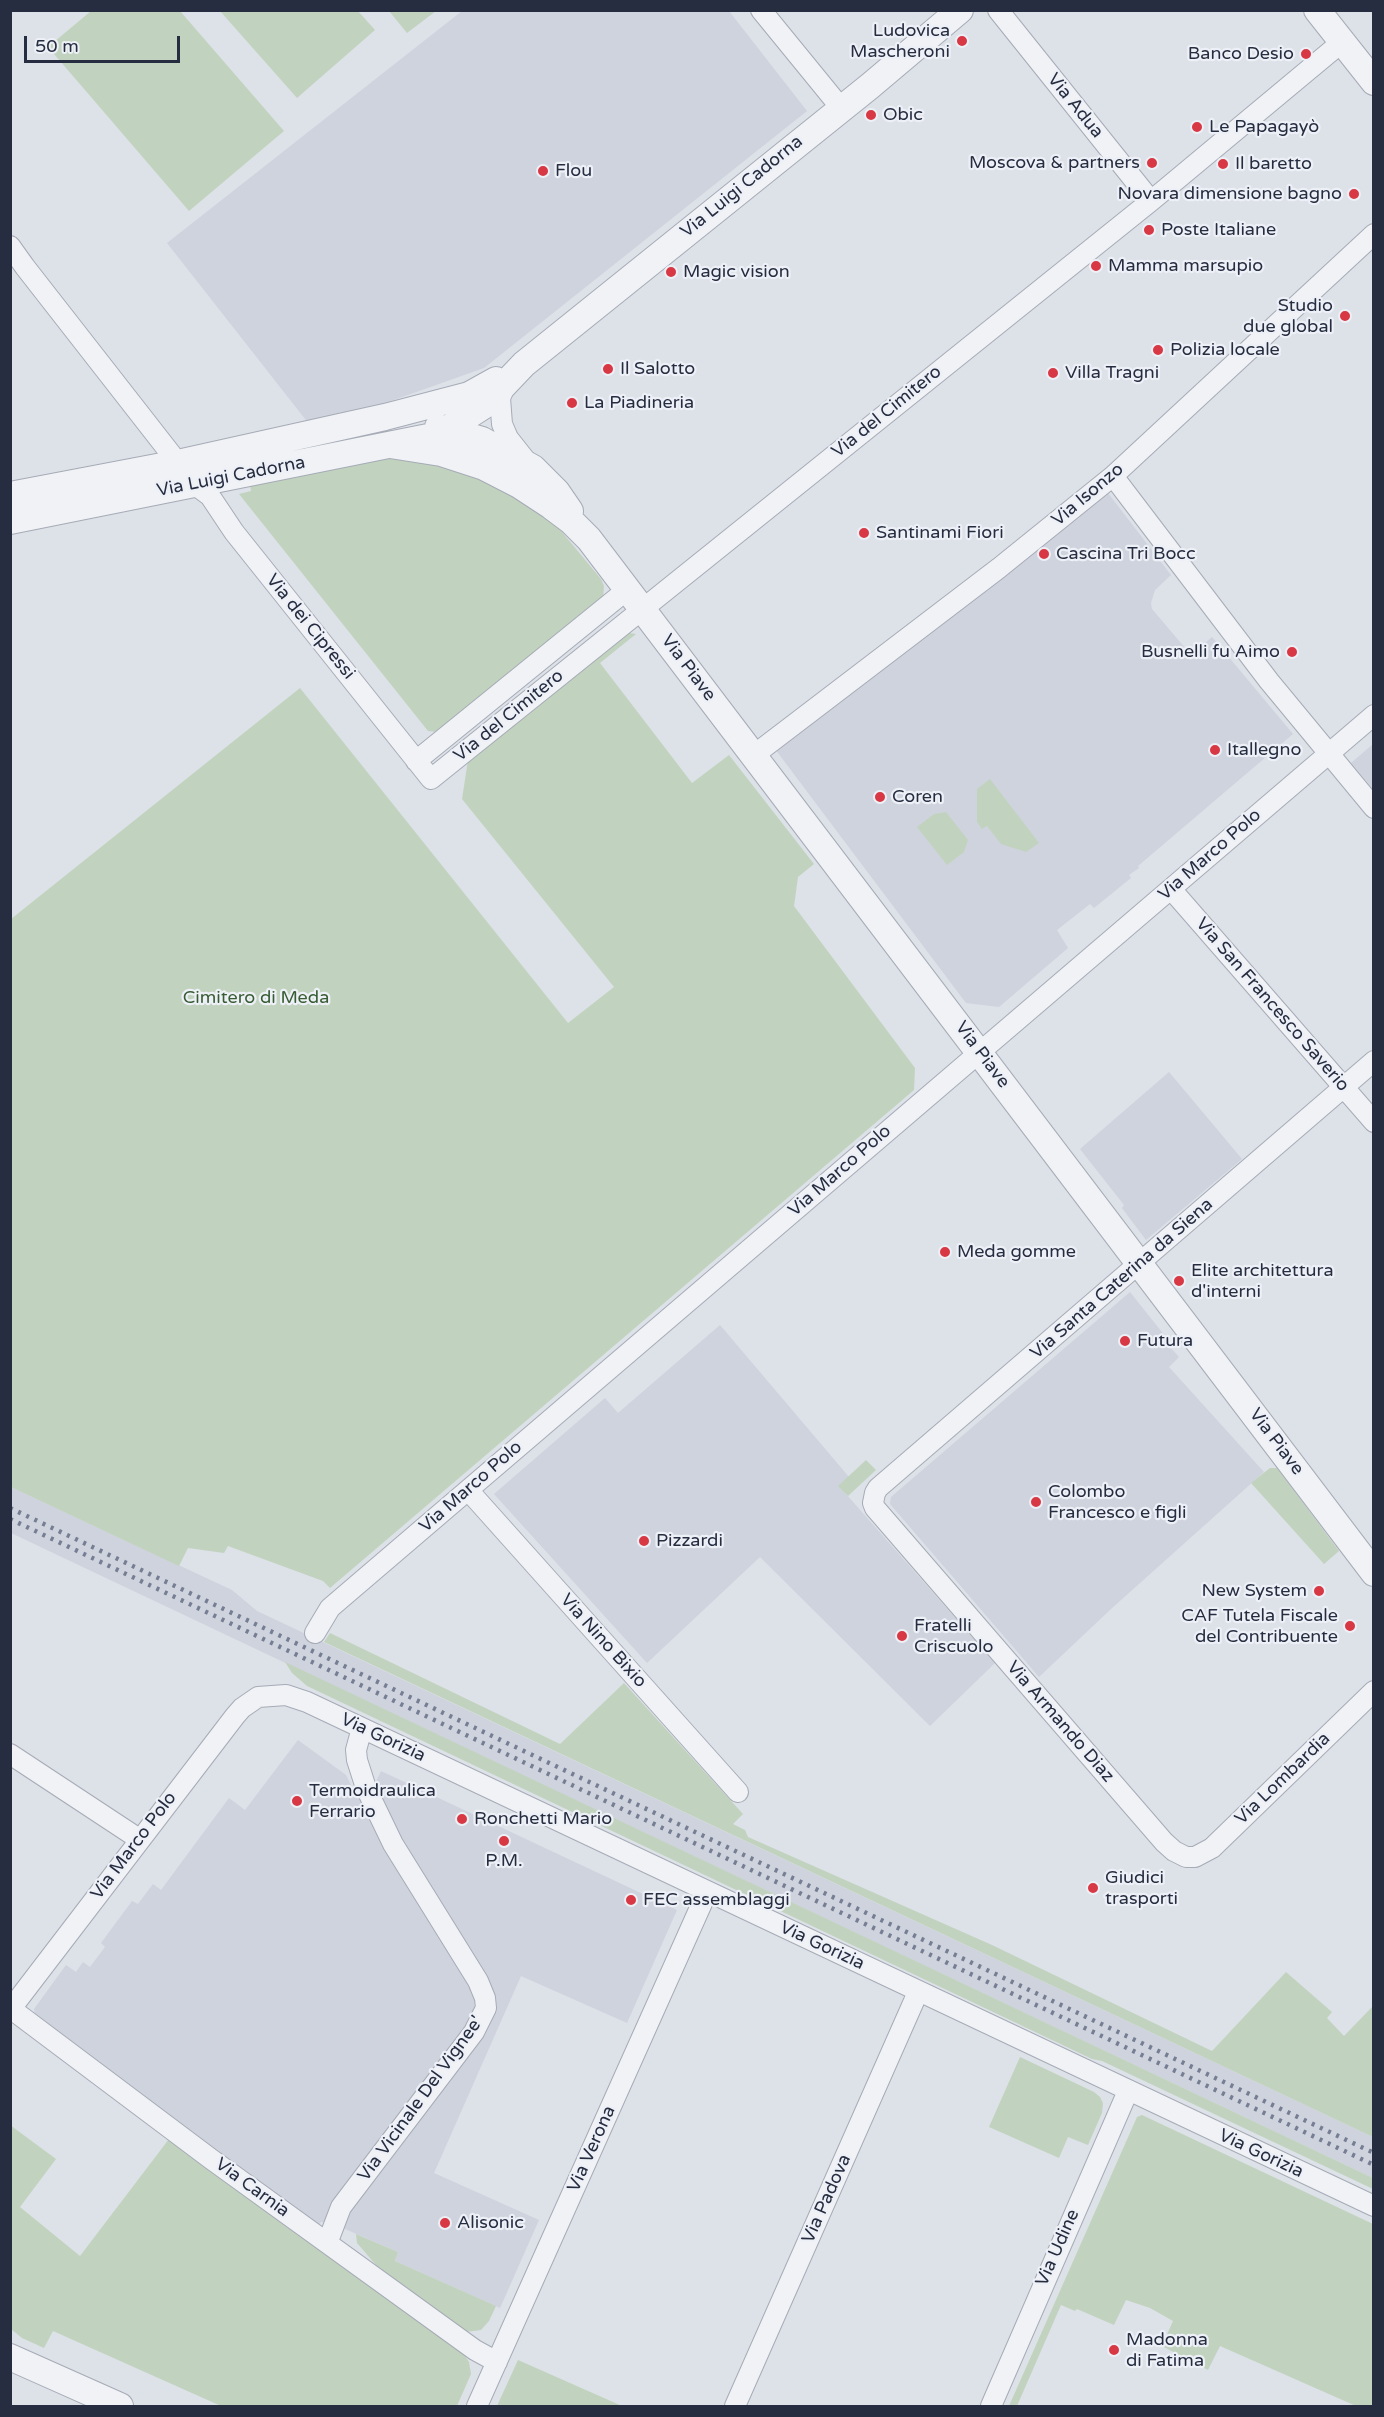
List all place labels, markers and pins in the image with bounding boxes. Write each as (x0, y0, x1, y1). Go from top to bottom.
place label: Ludovica Mascheroni (850, 20, 950, 63)
marker: Ludovica Mascheroni (955, 34, 969, 48)
place label: Banco Desio (1188, 43, 1294, 65)
marker: Banco Desio (1299, 47, 1313, 61)
place label: Obic (883, 104, 923, 126)
marker: Obic (864, 108, 878, 122)
place label: Le Papagayò (1209, 116, 1319, 138)
marker: Le Papagayò (1190, 120, 1204, 134)
place label: Moscova & partners (969, 152, 1140, 174)
place label: Il baretto (1235, 153, 1312, 175)
marker: Moscova & partners (1145, 156, 1159, 170)
marker: Il baretto (1216, 157, 1230, 171)
place label: Flou (555, 160, 592, 182)
marker: Flou (536, 164, 550, 178)
place label: Novara dimensione bagno (1118, 183, 1342, 205)
marker: Novara dimensione bagno (1347, 187, 1361, 201)
place label: Poste Italiane (1161, 219, 1276, 241)
marker: Poste Italiane (1142, 223, 1156, 237)
place label: Mamma marsupio (1108, 255, 1263, 277)
marker: Mamma marsupio (1089, 259, 1103, 273)
place label: Magic vision (683, 261, 790, 283)
marker: Magic vision (664, 265, 678, 279)
place label: Studio due global (1243, 295, 1333, 338)
marker: Studio due global (1338, 309, 1352, 323)
place label: Polizia locale (1170, 339, 1280, 361)
marker: Polizia locale (1151, 343, 1165, 357)
place label: Il Salotto (620, 358, 695, 380)
marker: Il Salotto (601, 362, 615, 376)
place label: Villa Tragni (1065, 362, 1159, 384)
marker: Villa Tragni (1046, 366, 1060, 380)
place label: La Piadineria (584, 392, 694, 414)
marker: La Piadineria (565, 396, 579, 410)
place label: Santinami Fiori (876, 522, 1004, 544)
marker: Santinami Fiori (857, 526, 871, 540)
place label: Cascina Tri Bocc (1056, 543, 1195, 565)
marker: Cascina Tri Bocc (1037, 547, 1051, 561)
place label: Busnelli fu Aimo (1141, 641, 1280, 663)
marker: Busnelli fu Aimo (1285, 645, 1299, 659)
place label: Itallegno (1227, 739, 1301, 761)
marker: Itallegno (1208, 743, 1222, 757)
place label: Coren (892, 786, 943, 808)
marker: Coren (873, 790, 887, 804)
place label: Meda gomme (957, 1241, 1076, 1263)
marker: Meda gomme (938, 1245, 952, 1259)
place label: Elite architettura d'interni (1191, 1260, 1334, 1302)
marker: Elite architettura d'interni (1172, 1274, 1186, 1288)
place label: Futura (1137, 1330, 1193, 1352)
marker: Futura (1118, 1334, 1132, 1348)
place label: Colombo Francesco e figli (1048, 1481, 1187, 1524)
marker: Colombo Francesco e figli (1029, 1495, 1043, 1509)
place label: Pizzardi (656, 1530, 723, 1552)
marker: Pizzardi (637, 1534, 651, 1548)
place label: New System (1202, 1580, 1307, 1602)
marker: New System (1312, 1584, 1326, 1598)
place label: CAF Tutela Fiscale del Contribuente (1181, 1605, 1338, 1648)
place label: Fratelli Criscuolo (914, 1615, 993, 1658)
marker: CAF Tutela Fiscale del Contribuente (1343, 1619, 1357, 1633)
marker: Fratelli Criscuolo (895, 1629, 909, 1643)
place label: Termoidraulica Ferrario (309, 1780, 436, 1822)
marker: Termoidraulica Ferrario (290, 1794, 304, 1808)
place label: Ronchetti Mario (474, 1808, 612, 1830)
marker: Ronchetti Mario (455, 1812, 469, 1826)
marker: P.M. (497, 1834, 511, 1848)
place label: P.M. (485, 1850, 523, 1872)
place label: Giudici trasporti (1105, 1867, 1178, 1910)
marker: Giudici trasporti (1086, 1881, 1100, 1895)
place label: FEC assemblaggi (643, 1889, 790, 1911)
marker: FEC assemblaggi (624, 1893, 638, 1907)
place label: Alisonic (457, 2212, 524, 2234)
marker: Alisonic (438, 2216, 452, 2230)
place label: Madonna di Fatima (1126, 2329, 1208, 2372)
marker: Madonna di Fatima (1107, 2343, 1121, 2357)

